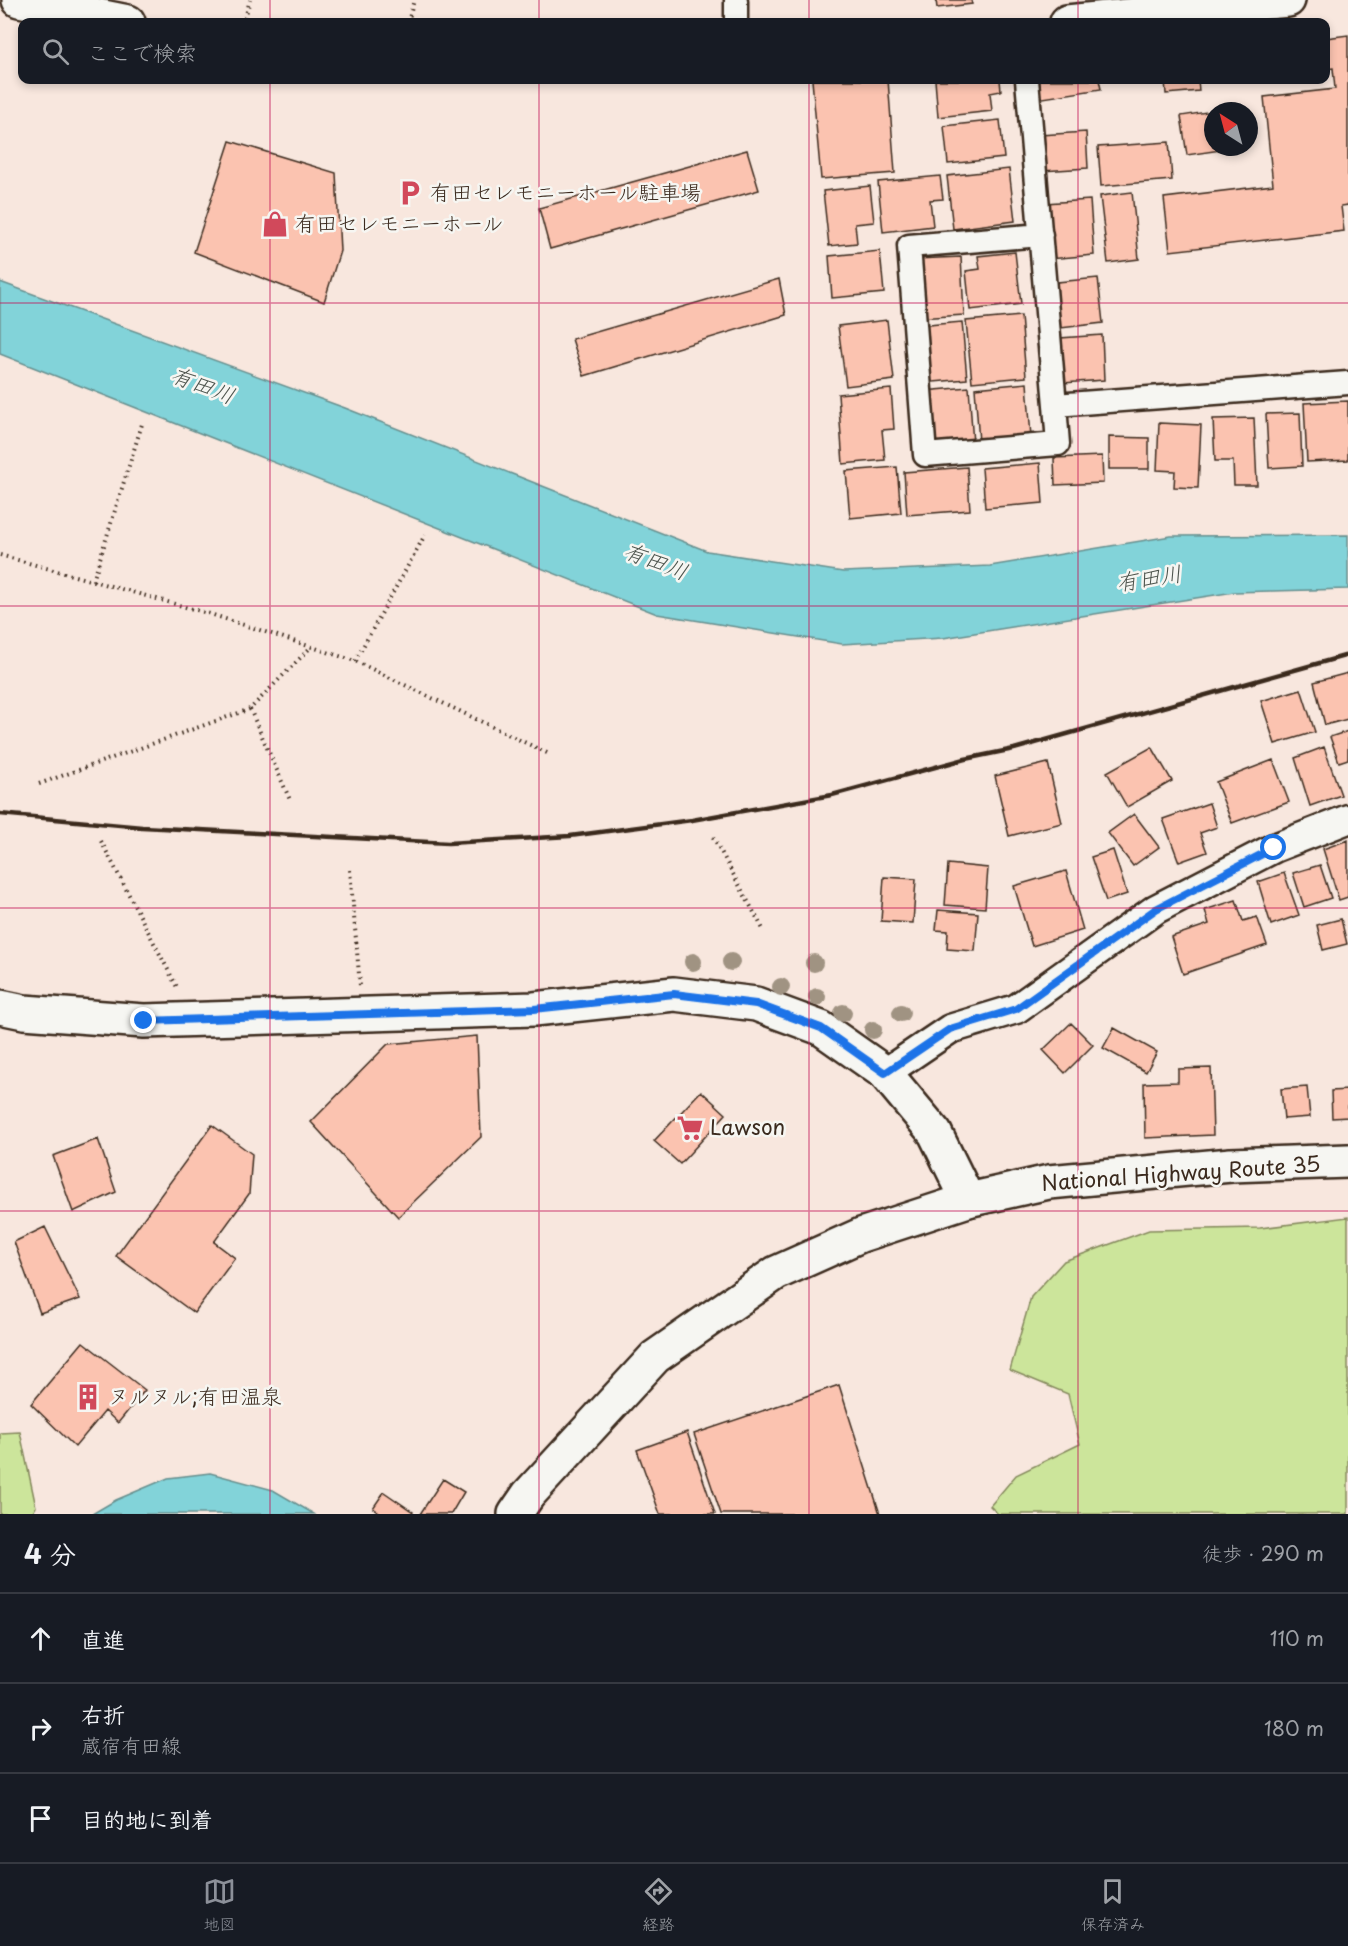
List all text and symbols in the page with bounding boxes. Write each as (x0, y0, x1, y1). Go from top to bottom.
search box (18, 18, 1330, 84)
icon: search (39, 35, 72, 68)
text: ここで検索 (87, 35, 197, 68)
north arrow (1204, 102, 1258, 156)
place label: 有田セレモニーホール駐車場 (430, 175, 701, 207)
parking icon: 有田セレモニーホール駐車場 (395, 178, 425, 208)
place label: 有田セレモニーホール (295, 206, 503, 238)
shop icon: 有田セレモニーホール (260, 209, 290, 239)
water label: 有田川 (167, 356, 240, 411)
water label: 有田川 (620, 532, 693, 587)
water label: 有田川 (1114, 555, 1184, 598)
route start (1260, 834, 1286, 860)
route end (130, 1007, 156, 1033)
place label: Lawson (710, 1110, 785, 1142)
supermarket icon: Lawson (675, 1113, 705, 1143)
street label: National Highway Route 35 (1040, 1146, 1321, 1198)
place label: ヌルヌル;有田温泉 (108, 1379, 282, 1411)
building icon: ヌルヌル;有田温泉 (73, 1382, 103, 1412)
text: 4 分 (24, 1534, 76, 1573)
text: 徒歩 · 290 m (1202, 1538, 1324, 1568)
icon: ahead (24, 1622, 57, 1655)
text: 直進 (81, 1622, 125, 1655)
text: 110 m (1270, 1623, 1324, 1653)
text: 右折 (81, 1697, 125, 1730)
icon: right (24, 1712, 57, 1745)
text: 180 m (1264, 1713, 1324, 1743)
text: 蔵宿有田線 (81, 1730, 181, 1760)
icon: arrive (24, 1802, 57, 1835)
text: 目的地に到着 (81, 1802, 213, 1835)
tab: 地図 (203, 1875, 236, 1935)
tab: 経路 (642, 1875, 675, 1935)
tab: 保存済み (1081, 1875, 1145, 1935)

